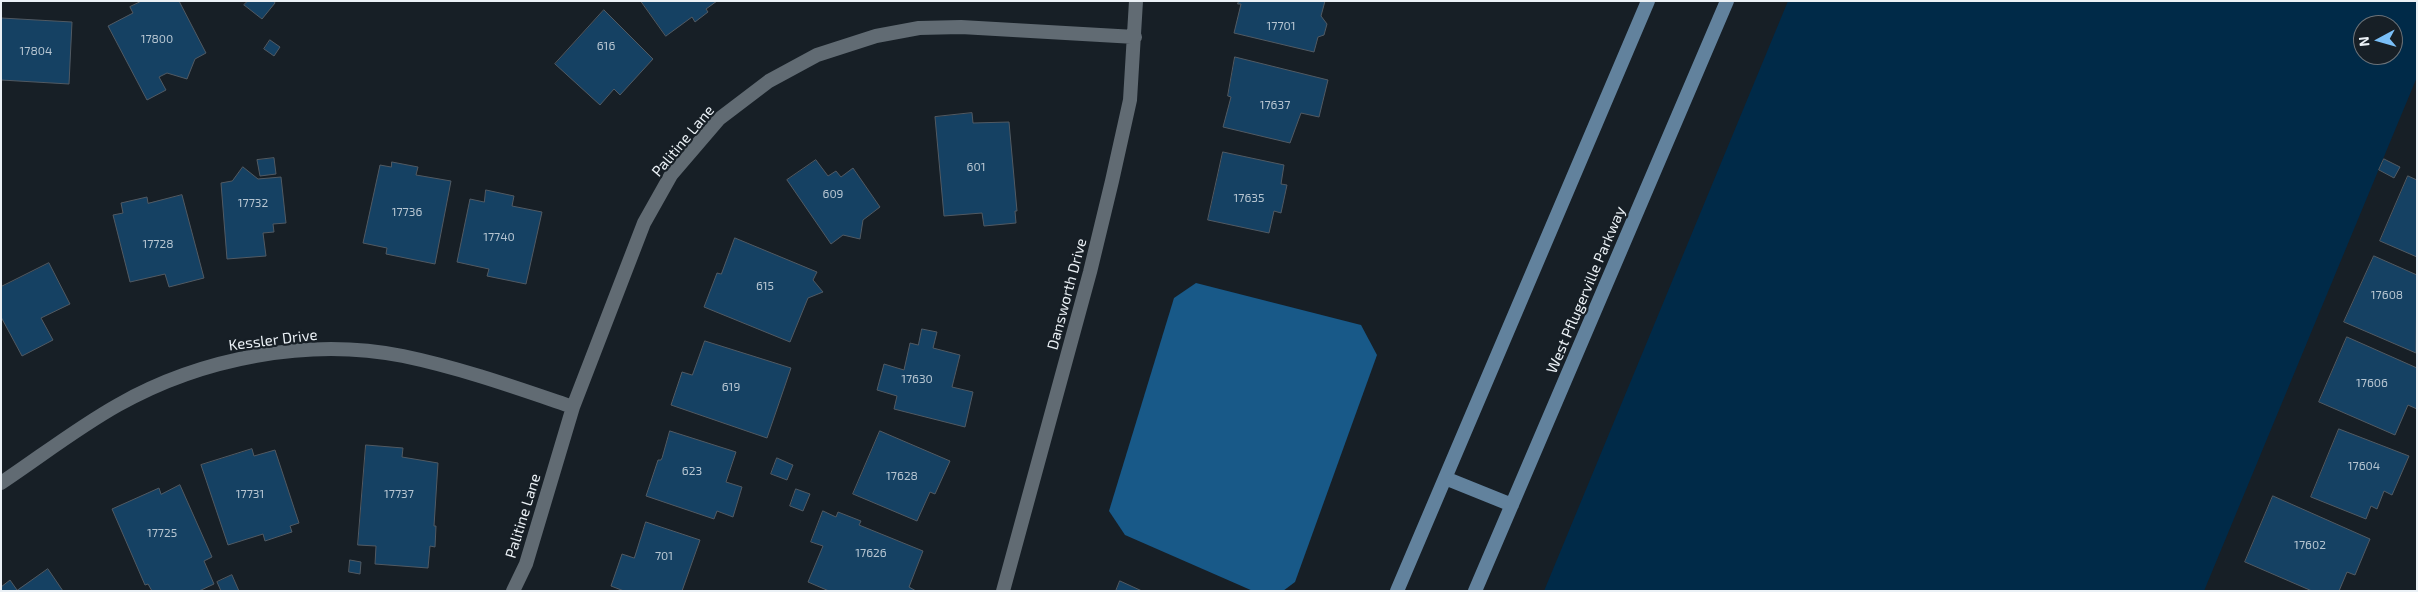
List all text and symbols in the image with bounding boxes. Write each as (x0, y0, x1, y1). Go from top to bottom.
north arrow (2353, 15, 2403, 65)
house number: 17701 (1266, 19, 1296, 33)
house number: 17800 (141, 32, 173, 46)
text: N (2355, 36, 2373, 47)
house number: 616 (597, 39, 615, 53)
house number: 17804 (20, 44, 52, 58)
house number: 17637 (1260, 98, 1290, 112)
street label: Palitine Lane (648, 102, 718, 180)
house number: 601 (967, 160, 985, 174)
house number: 609 (823, 187, 843, 201)
house number: 17635 (1234, 191, 1264, 205)
house number: 17732 (238, 196, 268, 210)
street label: West Pflugerville Parkway (1543, 204, 1629, 376)
house number: 17736 (392, 205, 422, 219)
house number: 17740 (483, 230, 515, 244)
street label: Dansworth Drive (1043, 236, 1091, 352)
house number: 17728 (142, 237, 174, 251)
house number: 615 (756, 279, 774, 293)
house number: 17608 (2371, 288, 2403, 302)
street label: Kessler Drive (228, 326, 318, 354)
house number: 17630 (901, 372, 933, 386)
house number: 17606 (2356, 376, 2388, 390)
house number: 619 (722, 380, 740, 394)
house number: 17604 (2348, 459, 2380, 473)
house number: 623 (682, 464, 702, 478)
house number: 17628 (886, 469, 918, 483)
street label: Palitine Lane (502, 472, 544, 560)
house number: 17731 (236, 487, 264, 501)
house number: 17737 (384, 487, 414, 501)
house number: 17725 (147, 526, 177, 540)
house number: 17602 (2294, 538, 2326, 552)
house number: 17626 (855, 546, 887, 560)
house number: 701 (655, 549, 673, 563)

